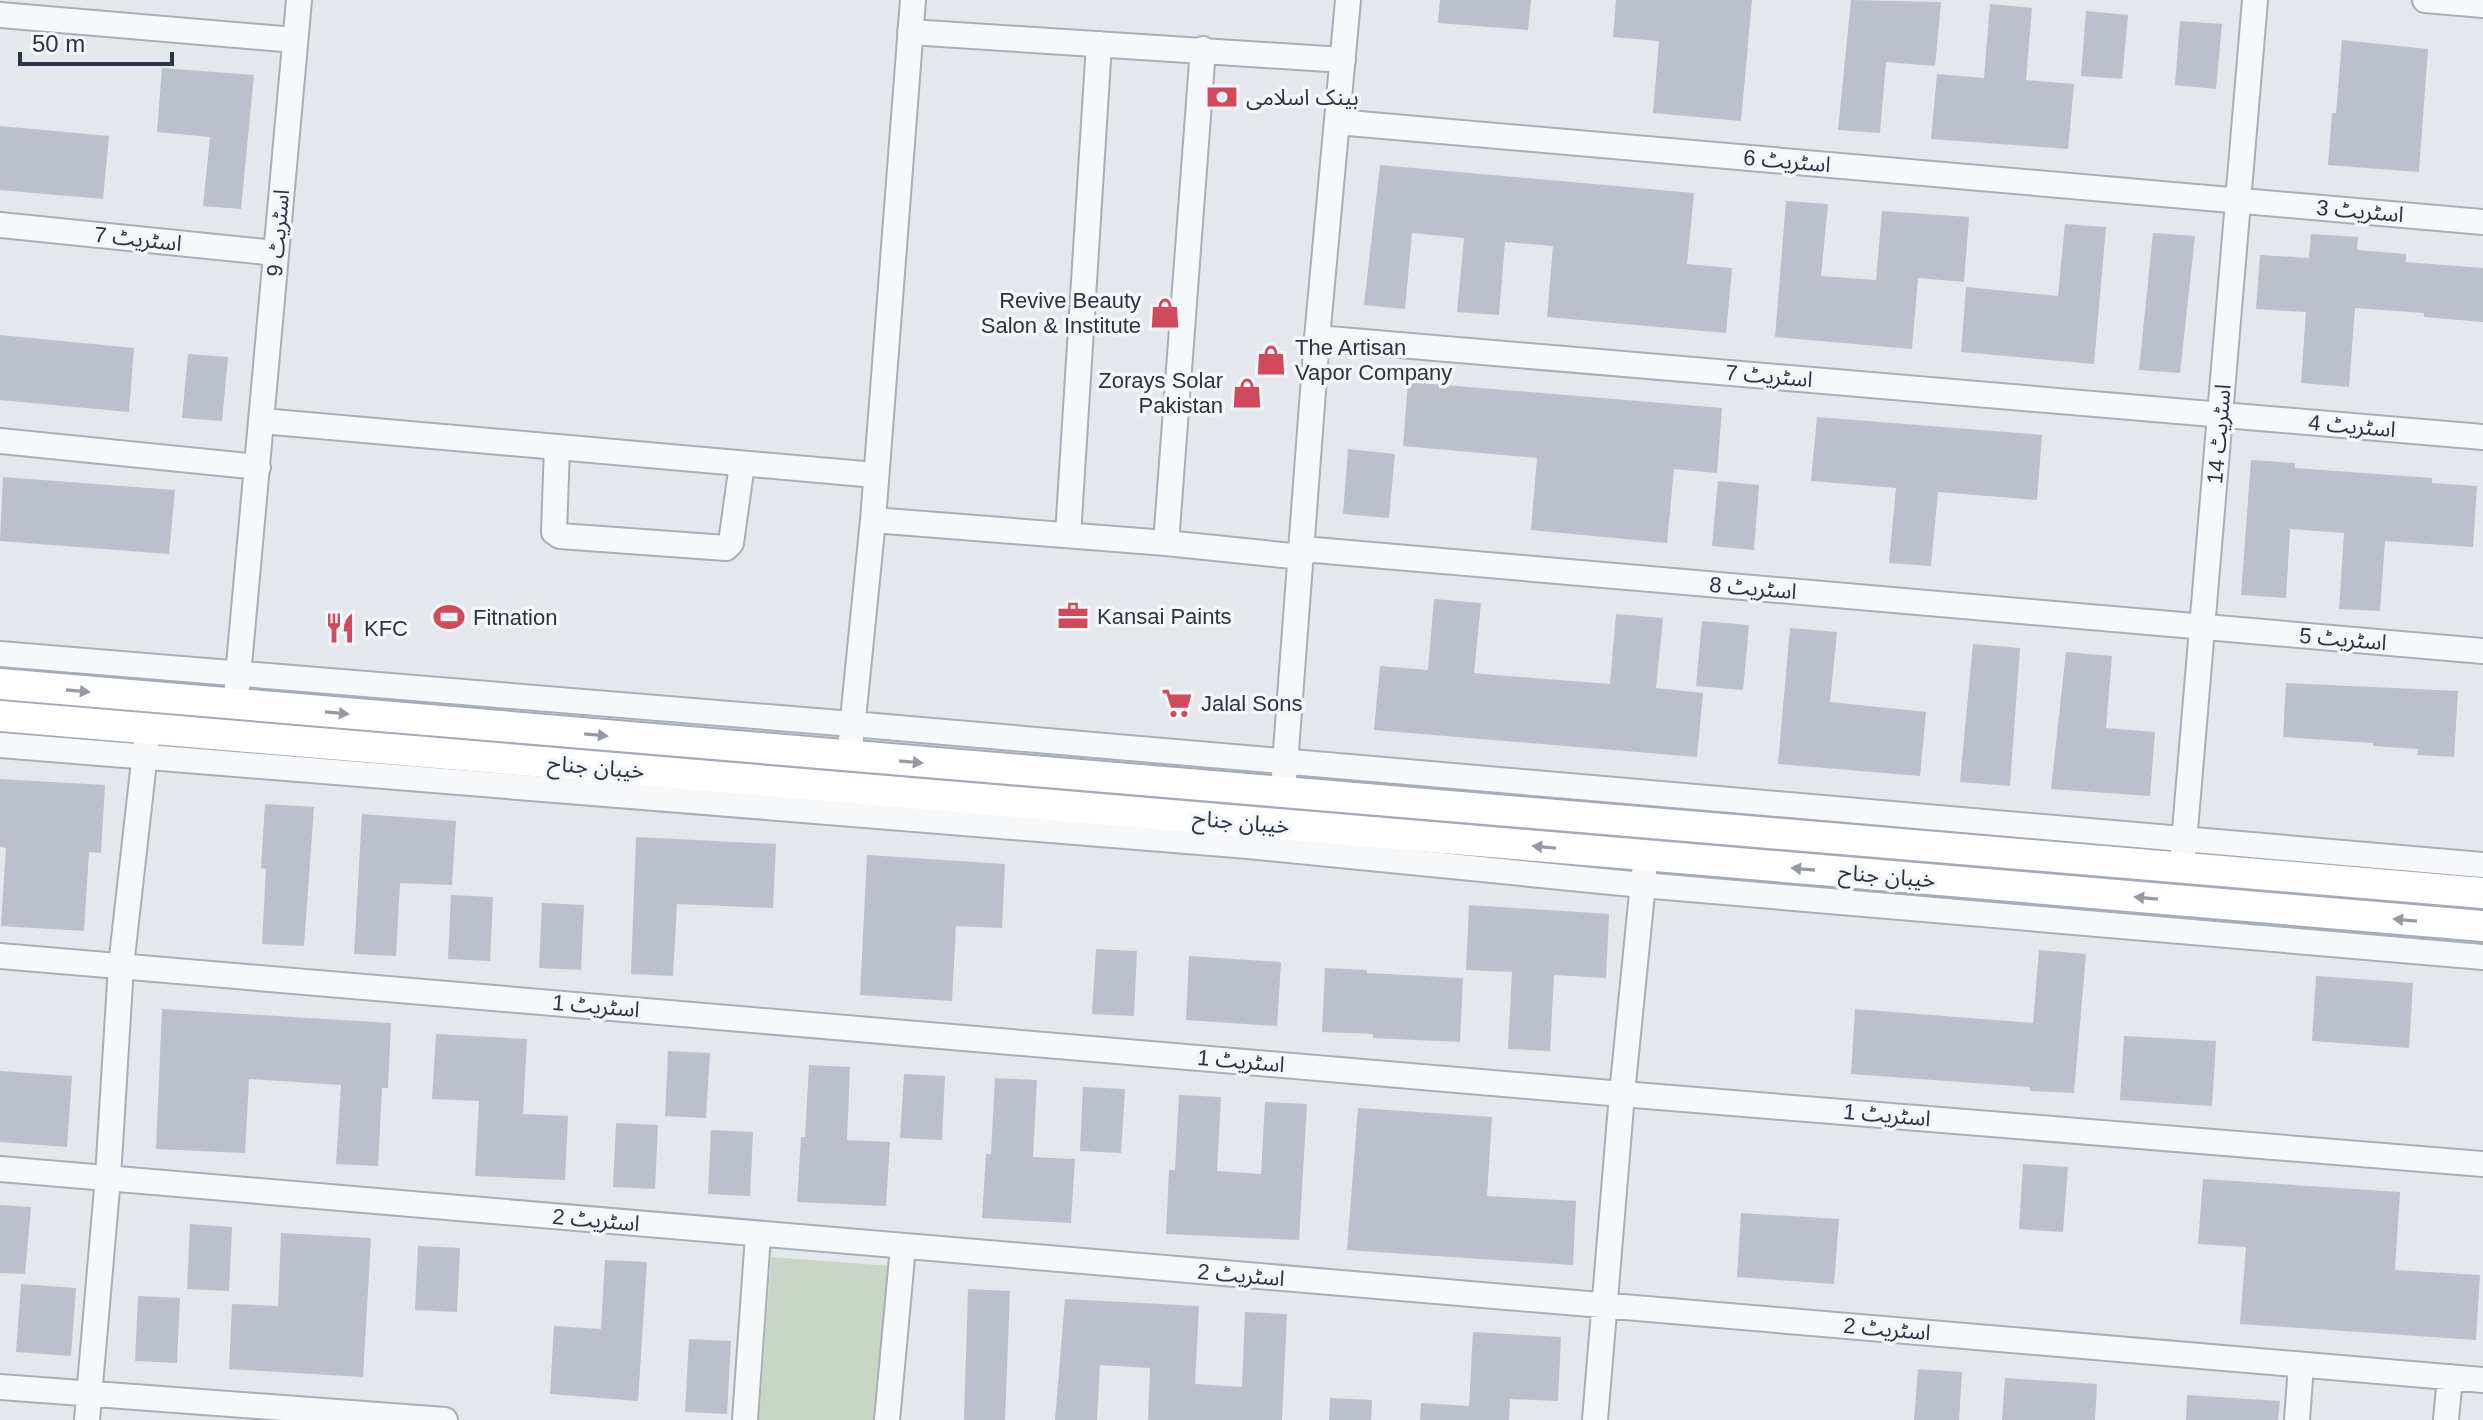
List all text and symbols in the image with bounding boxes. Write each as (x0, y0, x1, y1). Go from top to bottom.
scale bar (20, 16, 172, 66)
text: 50 m (32, 30, 85, 57)
bank icon: بینک اسلامی (1205, 80, 1239, 114)
place label: بینک اسلامی (1246, 85, 1359, 110)
street label: اسٹریٹ 6 (1742, 145, 1832, 177)
street label: اسٹریٹ 9 (262, 188, 294, 278)
street label: اسٹریٹ 3 (2315, 195, 2405, 227)
street label: اسٹریٹ 7 (93, 222, 183, 256)
place label: Revive Beauty Salon & Institute (981, 288, 1141, 338)
shop icon: Revive Beauty Salon & Institute (1148, 296, 1182, 330)
place label: The Artisan Vapor Company (1295, 335, 1452, 385)
shop icon: The Artisan Vapor Company (1254, 343, 1288, 377)
street label: اسٹریٹ 7 (1724, 360, 1814, 392)
place label: Zorays Solar Pakistan (1098, 368, 1223, 418)
shop icon: Zorays Solar Pakistan (1230, 376, 1264, 410)
street label: اسٹریٹ 14 (2202, 383, 2236, 485)
street label: اسٹریٹ 4 (2307, 410, 2397, 442)
street label: اسٹریٹ 8 (1708, 572, 1798, 604)
office icon: Kansai Paints (1056, 599, 1090, 633)
sports icon: Fitnation (432, 600, 466, 634)
place label: Kansai Paints (1097, 604, 1232, 629)
place label: Fitnation (473, 605, 557, 630)
restaurant icon: KFC (323, 611, 357, 645)
place label: KFC (364, 616, 408, 641)
street label: اسٹریٹ 5 (2298, 623, 2388, 655)
one-way arrow (66, 685, 91, 698)
supermarket icon: Jalal Sons (1160, 686, 1194, 720)
place label: Jalal Sons (1201, 691, 1303, 716)
one-way arrow (325, 707, 350, 720)
one-way arrow (584, 729, 609, 742)
street label: خیبان جناح (546, 750, 646, 788)
one-way arrow (899, 756, 924, 769)
street label: خیبان جناح (1191, 805, 1291, 843)
one-way arrow (1531, 840, 1556, 853)
street label: خیبان جناح (1837, 859, 1937, 897)
one-way arrow (1790, 862, 1815, 875)
one-way arrow (2133, 891, 2158, 904)
one-way arrow (2392, 913, 2417, 926)
street label: اسٹریٹ 1 (551, 990, 641, 1022)
street label: اسٹریٹ 1 (1196, 1045, 1286, 1077)
street label: اسٹریٹ 1 (1842, 1099, 1932, 1131)
street label: اسٹریٹ 2 (551, 1204, 641, 1236)
street label: اسٹریٹ 2 (1196, 1259, 1286, 1291)
street label: اسٹریٹ 2 (1842, 1313, 1932, 1345)

